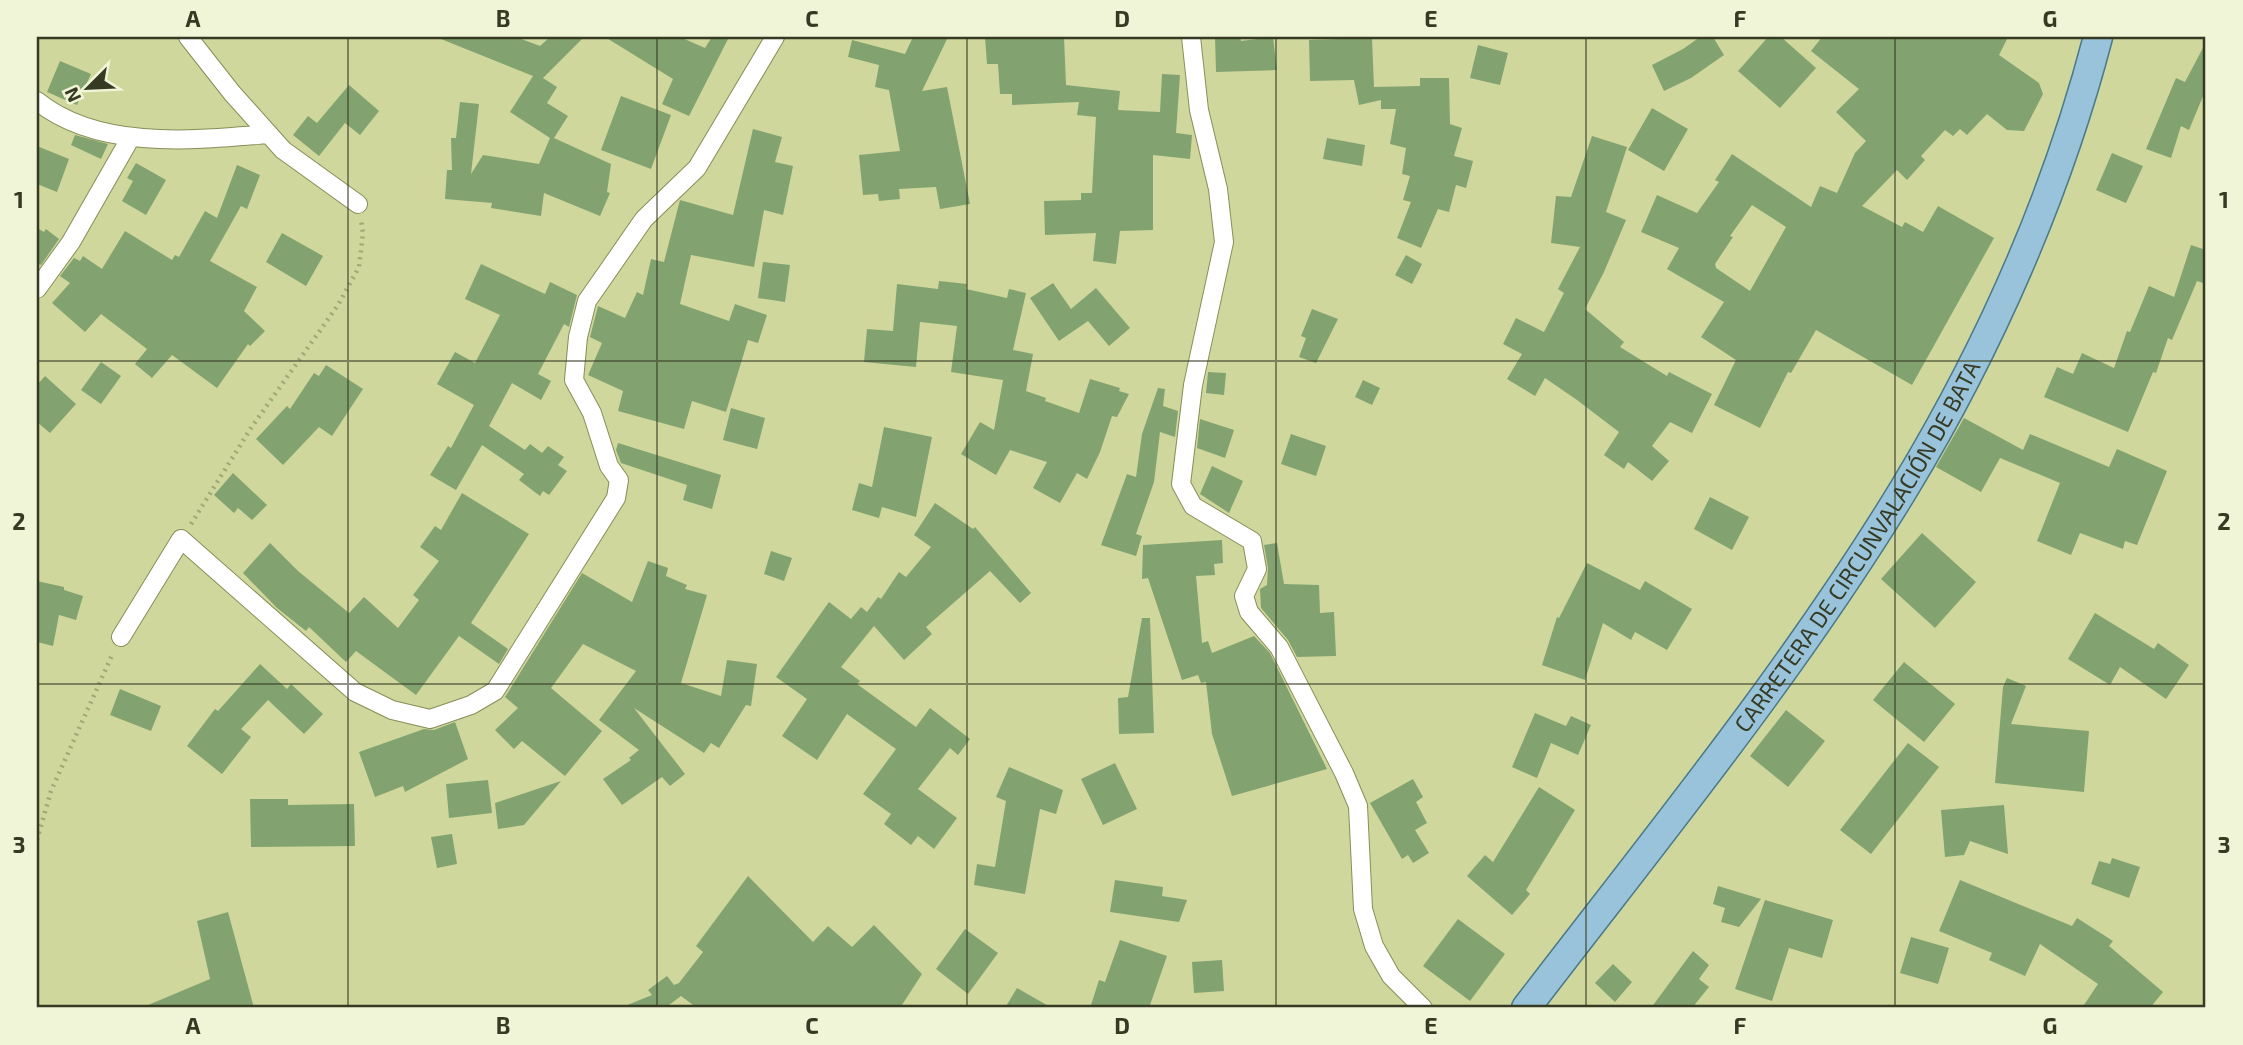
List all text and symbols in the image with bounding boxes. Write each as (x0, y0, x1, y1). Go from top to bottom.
text: A (185, 4, 201, 32)
text: B (496, 4, 510, 32)
text: C (805, 4, 819, 32)
text: D (1114, 4, 1130, 32)
text: E (1424, 4, 1438, 32)
text: F (1734, 4, 1747, 32)
text: G (2043, 4, 2057, 32)
north arrow (52, 52, 122, 122)
text: N (59, 84, 85, 106)
text: 1 (14, 185, 24, 213)
text: 1 (2219, 185, 2229, 213)
street label: CARRETERA DE CIRCUNVALACIÓN DE BATA (1728, 355, 1986, 737)
text: 2 (12, 507, 26, 535)
text: 2 (2217, 507, 2231, 535)
text: 3 (12, 830, 26, 858)
text: 3 (2217, 830, 2231, 858)
text: A (185, 1011, 201, 1039)
text: B (496, 1011, 510, 1039)
text: C (805, 1011, 819, 1039)
text: D (1114, 1011, 1130, 1039)
text: E (1424, 1011, 1438, 1039)
text: F (1734, 1011, 1747, 1039)
text: G (2043, 1011, 2057, 1039)

